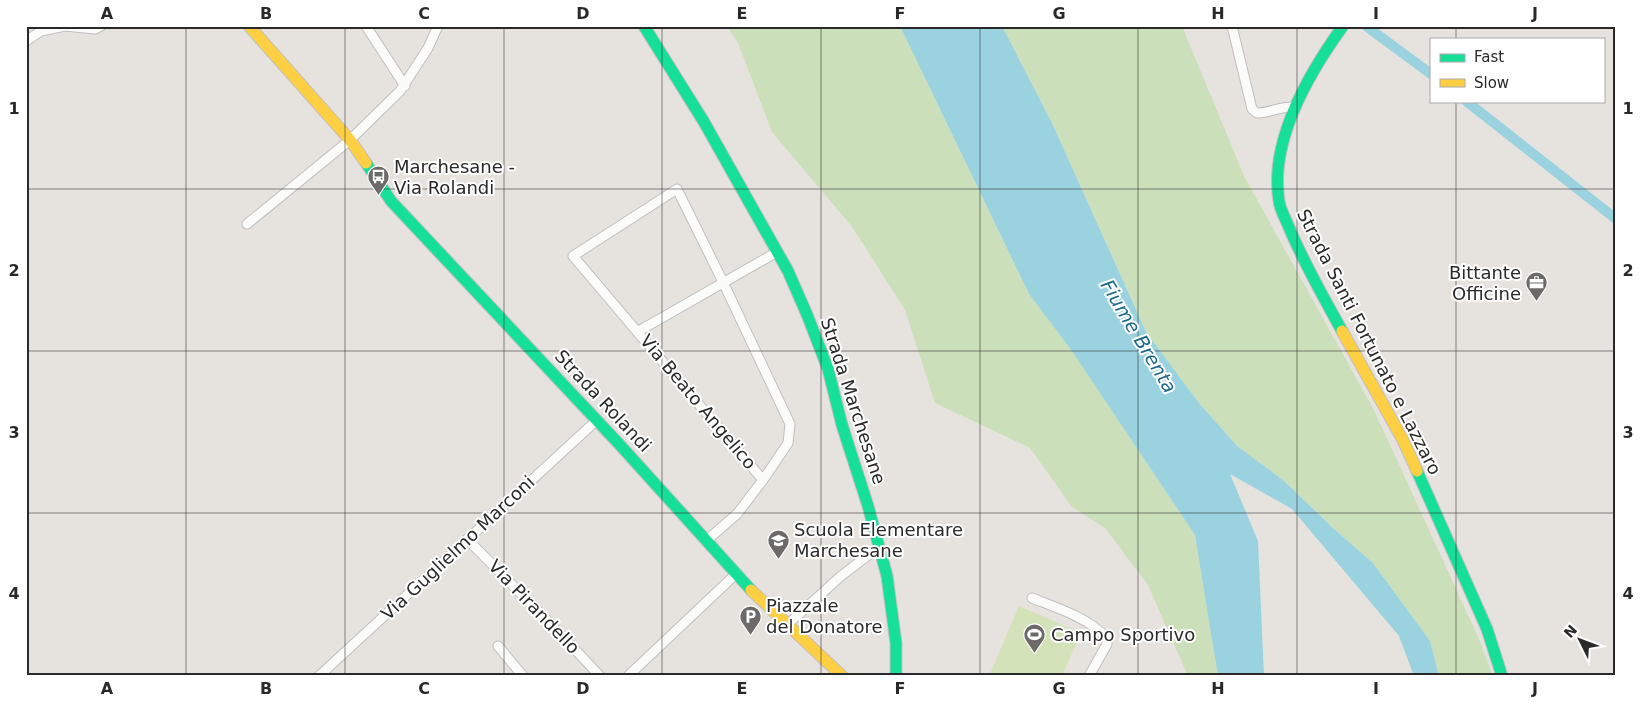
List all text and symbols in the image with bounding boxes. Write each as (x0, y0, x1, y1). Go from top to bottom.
text: A (101, 4, 114, 23)
text: B (260, 4, 272, 23)
text: C (418, 4, 430, 23)
text: D (576, 4, 590, 23)
text: E (737, 4, 747, 23)
text: F (895, 4, 905, 23)
text: G (1052, 4, 1066, 23)
text: H (1211, 4, 1225, 23)
text: I (1373, 4, 1379, 23)
text: J (1531, 4, 1538, 23)
legend (1430, 38, 1604, 102)
text: Fast (1474, 48, 1504, 66)
text: Slow (1474, 74, 1509, 92)
text: 1 (8, 99, 20, 118)
text: 1 (1622, 99, 1634, 118)
place label: Marchesane - Via Rolandi (394, 156, 515, 198)
bus stop icon: Marchesane - Via Rolandi (366, 165, 390, 196)
street label: Strada Santi Fortunato e Lazzaro (1293, 205, 1446, 478)
text: 2 (8, 261, 20, 280)
text: 2 (1622, 261, 1634, 280)
place label: Bittante Officine (1449, 262, 1521, 304)
office icon: Bittante Officine (1525, 271, 1549, 302)
water label: Fiume Brenta (1097, 275, 1181, 397)
street label: Strada Marchesane (817, 315, 890, 487)
street label: Via Beato Angelico (636, 330, 761, 473)
street label: Strada Rolandi (551, 345, 656, 456)
text: 3 (8, 423, 20, 442)
text: 3 (1622, 423, 1634, 442)
street label: Via Guglielmo Marconi (377, 471, 539, 624)
place label: Scuola Elementare Marchesane (794, 519, 963, 561)
school or university icon: Scuola Elementare Marchesane (766, 528, 790, 559)
street label: Via Pirandello (484, 555, 584, 658)
text: 4 (8, 584, 20, 603)
text: 4 (1622, 584, 1634, 603)
place label: Piazzale del Donatore (766, 595, 883, 637)
parking icon: Piazzale del Donatore (738, 604, 762, 635)
north arrow (1554, 614, 1604, 664)
text: N (1560, 622, 1580, 641)
sports icon: Campo Sportivo (1023, 623, 1047, 654)
place label: Campo Sportivo (1051, 624, 1195, 645)
text: A (101, 679, 114, 698)
text: B (260, 679, 272, 698)
text: C (418, 679, 430, 698)
text: D (576, 679, 590, 698)
text: E (737, 679, 747, 698)
text: F (895, 679, 905, 698)
text: G (1052, 679, 1066, 698)
text: H (1211, 679, 1225, 698)
text: I (1373, 679, 1379, 698)
text: J (1531, 679, 1538, 698)

